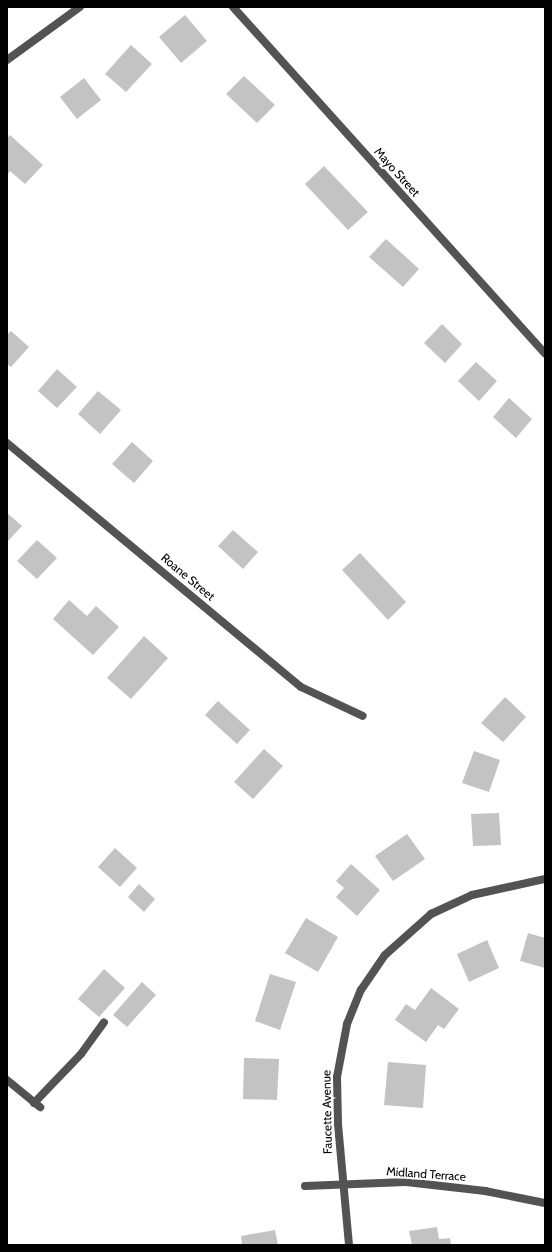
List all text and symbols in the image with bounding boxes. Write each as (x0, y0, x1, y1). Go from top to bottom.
street label: Mayo Street (371, 144, 423, 200)
street label: Roane Street (158, 550, 218, 604)
street label: Faucette Avenue (319, 1070, 335, 1154)
street label: Midland Terrace (386, 1164, 466, 1184)

